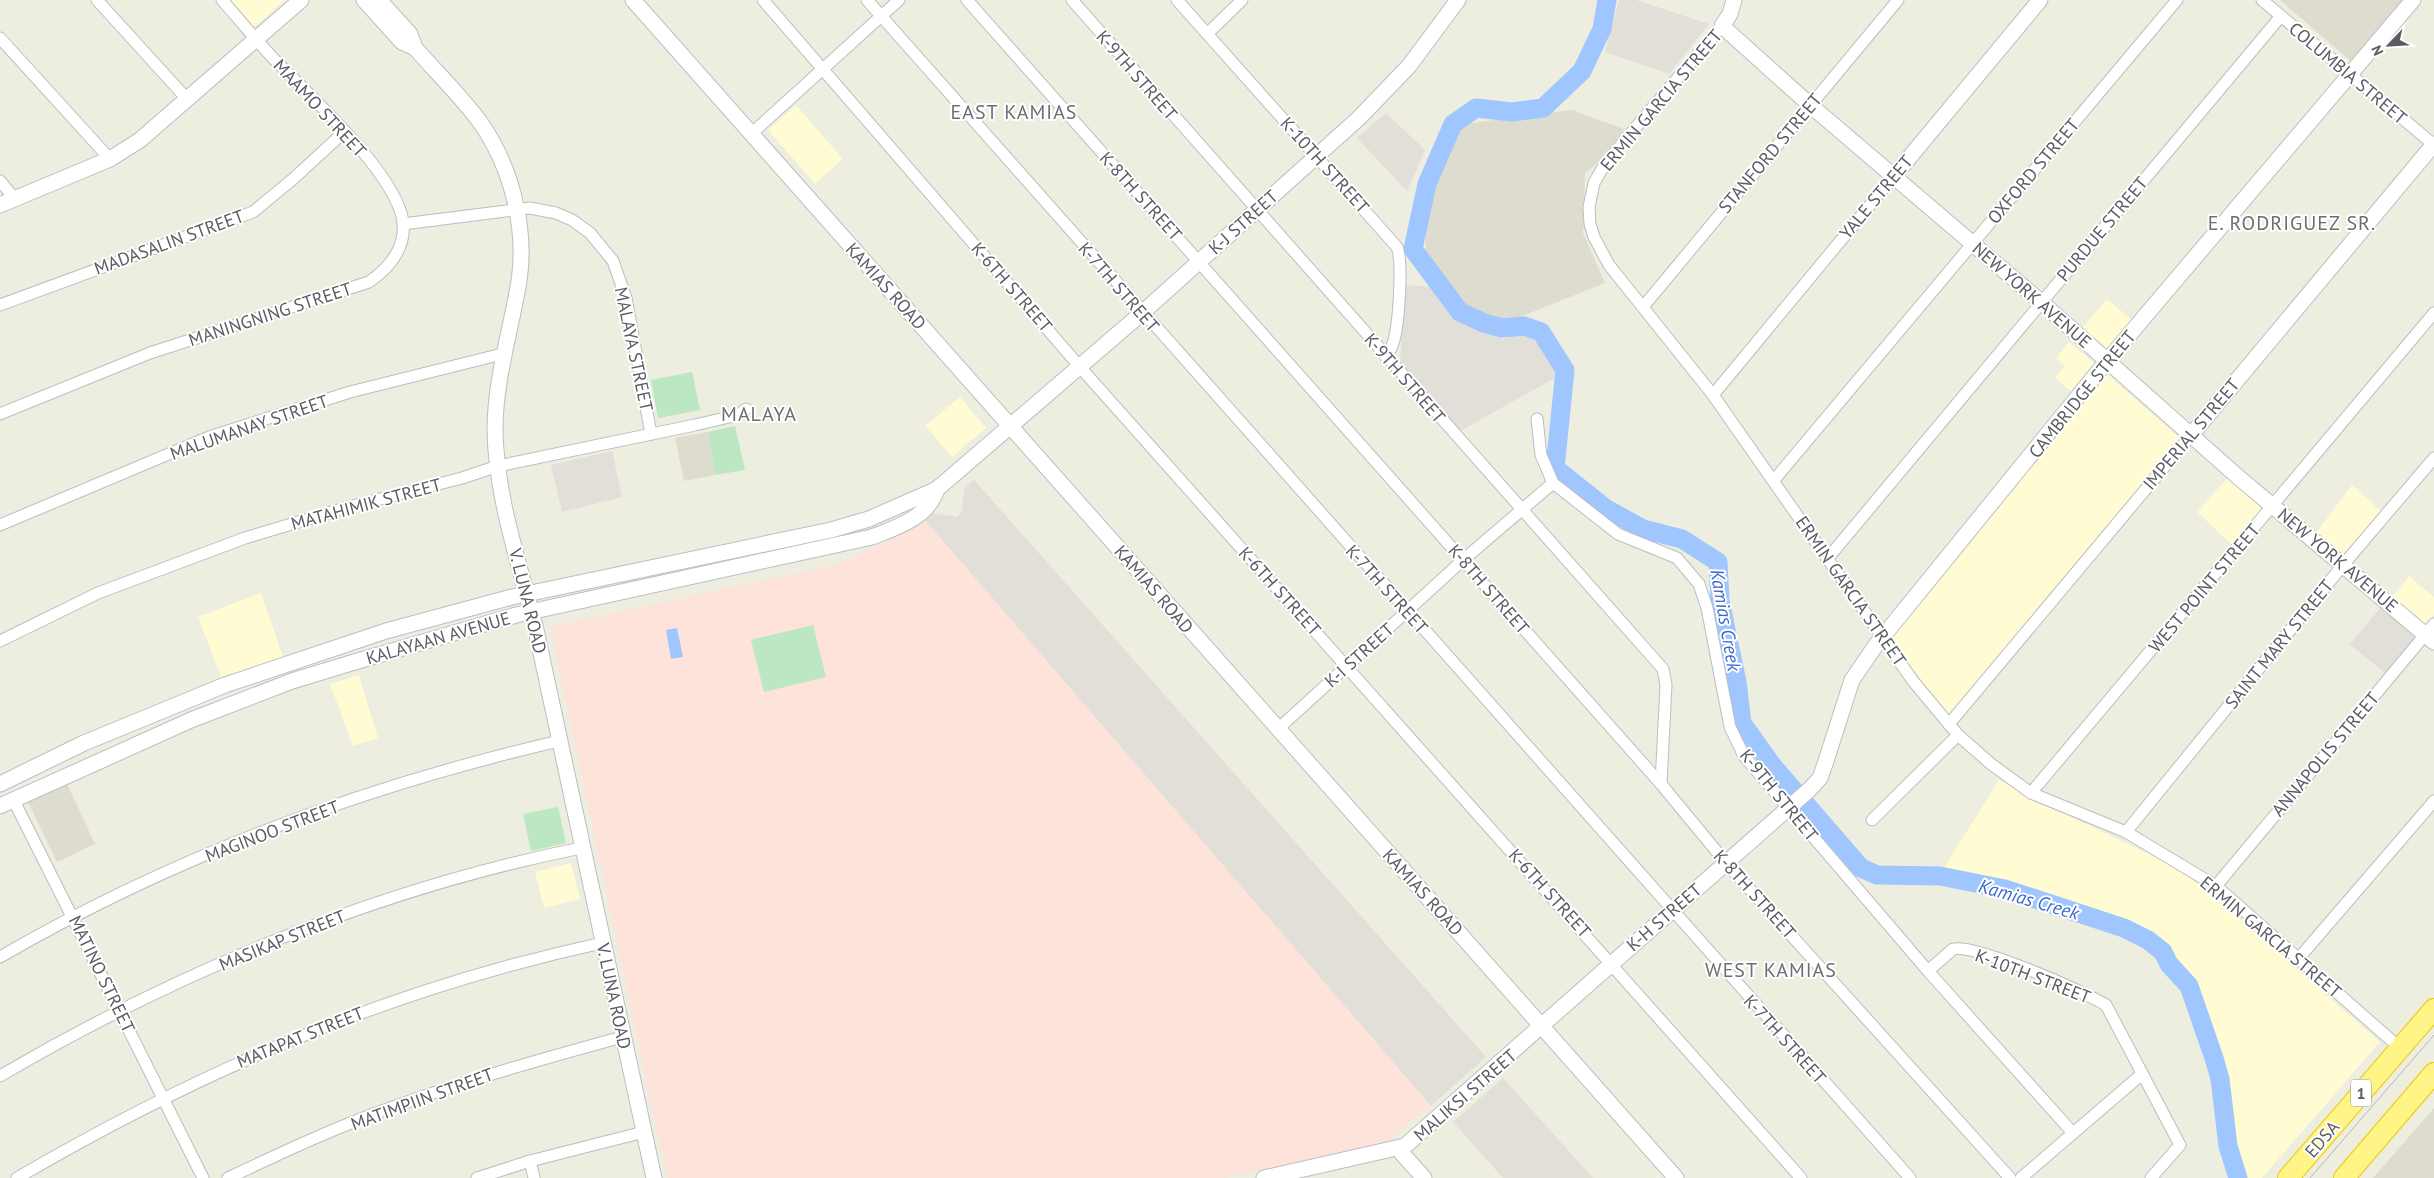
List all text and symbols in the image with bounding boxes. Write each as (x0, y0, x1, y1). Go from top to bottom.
street label: COLUMBIA STREET (2284, 17, 2412, 129)
north arrow (2364, 20, 2414, 70)
street label: ERMIN GARCIA STREET (1595, 24, 1727, 176)
street label: K-9TH STREET (1091, 25, 1183, 125)
text: N (2367, 43, 2387, 58)
street label: MAAMO STREET (269, 54, 371, 162)
street label: STANFORD STREET (1713, 88, 1827, 218)
district label: EAST KAMIAS (951, 99, 1077, 125)
street label: K-10TH STREET (1276, 112, 1374, 218)
street label: OXFORD STREET (1982, 113, 2084, 229)
street label: K-8TH STREET (1095, 147, 1187, 245)
street label: YALE STREET (1834, 150, 1918, 244)
street label: PURDUE STREET (2051, 172, 2153, 286)
street label: K-J STREET (1203, 185, 1283, 259)
street label: MADASALIN STREET (91, 204, 247, 280)
district label: E. RODRIGUEZ SR. (2208, 210, 2376, 236)
street label: K-6TH STREET (966, 237, 1058, 337)
street label: K-7TH STREET (1073, 237, 1165, 337)
street label: NEW YORK AVENUE (1968, 237, 2096, 353)
street label: KAMIAS ROAD (841, 238, 931, 334)
street label: MANINGNING STREET (186, 277, 354, 351)
street label: MALAYA STREET (610, 285, 658, 413)
street label: CAMBRIDGE STREET (2023, 325, 2141, 463)
street label: K-9TH STREET (1359, 328, 1451, 428)
street label: IMPERIAL STREET (2138, 374, 2244, 494)
street label: MALUMANAY STREET (167, 389, 331, 465)
district label: MALAYA (721, 401, 797, 427)
street label: MATAHIMIK STREET (288, 473, 444, 535)
street label: NEW YORK AVENUE (2273, 503, 2403, 617)
street label: ERMIN GARCIA STREET (1791, 512, 1911, 670)
street label: WEST POINT STREET (2143, 519, 2265, 657)
street label: K-8TH STREET (1443, 539, 1535, 639)
street label: KAMIAS ROAD (1109, 540, 1199, 638)
street label: K-7TH STREET (1341, 540, 1433, 638)
street label: K-6TH STREET (1234, 542, 1326, 640)
street label: V. LUNA ROAD (504, 545, 552, 656)
water label: Kamias Creek (1705, 567, 1747, 674)
street label: SAINT MARY STREET (2220, 575, 2338, 713)
street label: KALAYAAN AVENUE (363, 606, 513, 670)
street label: K-I STREET (1319, 618, 1399, 692)
street label: ANNAPOLIS STREET (2266, 687, 2384, 821)
street label: K-9TH STREET (1735, 744, 1823, 846)
street label: MAGINOO STREET (202, 795, 342, 867)
street label: KAMIAS ROAD (1378, 844, 1468, 940)
street label: K-6TH STREET (1504, 844, 1596, 942)
street label: K-8TH STREET (1709, 845, 1801, 943)
street label: ERMIN GARCIA STREET (2195, 871, 2347, 1003)
water label: Kamias Creek (1976, 873, 2083, 925)
street label: K-H STREET (1622, 878, 1706, 956)
street label: MASIKAP STREET (215, 904, 349, 976)
street label: MATINO STREET (64, 912, 140, 1036)
street label: V. LUNA ROAD (591, 940, 636, 1051)
street label: K-10TH STREET (1972, 943, 2094, 1009)
district label: WEST KAMIAS (1705, 957, 1837, 983)
street label: K-7TH STREET (1739, 990, 1831, 1088)
street label: MATAPAT STREET (233, 1001, 367, 1073)
street label: MALIKSI STREET (1409, 1044, 1521, 1146)
street label: MATIMPIIN STREET (348, 1063, 496, 1135)
road number: 1 (2351, 1080, 2371, 1106)
street label: EDSA (2300, 1115, 2345, 1162)

